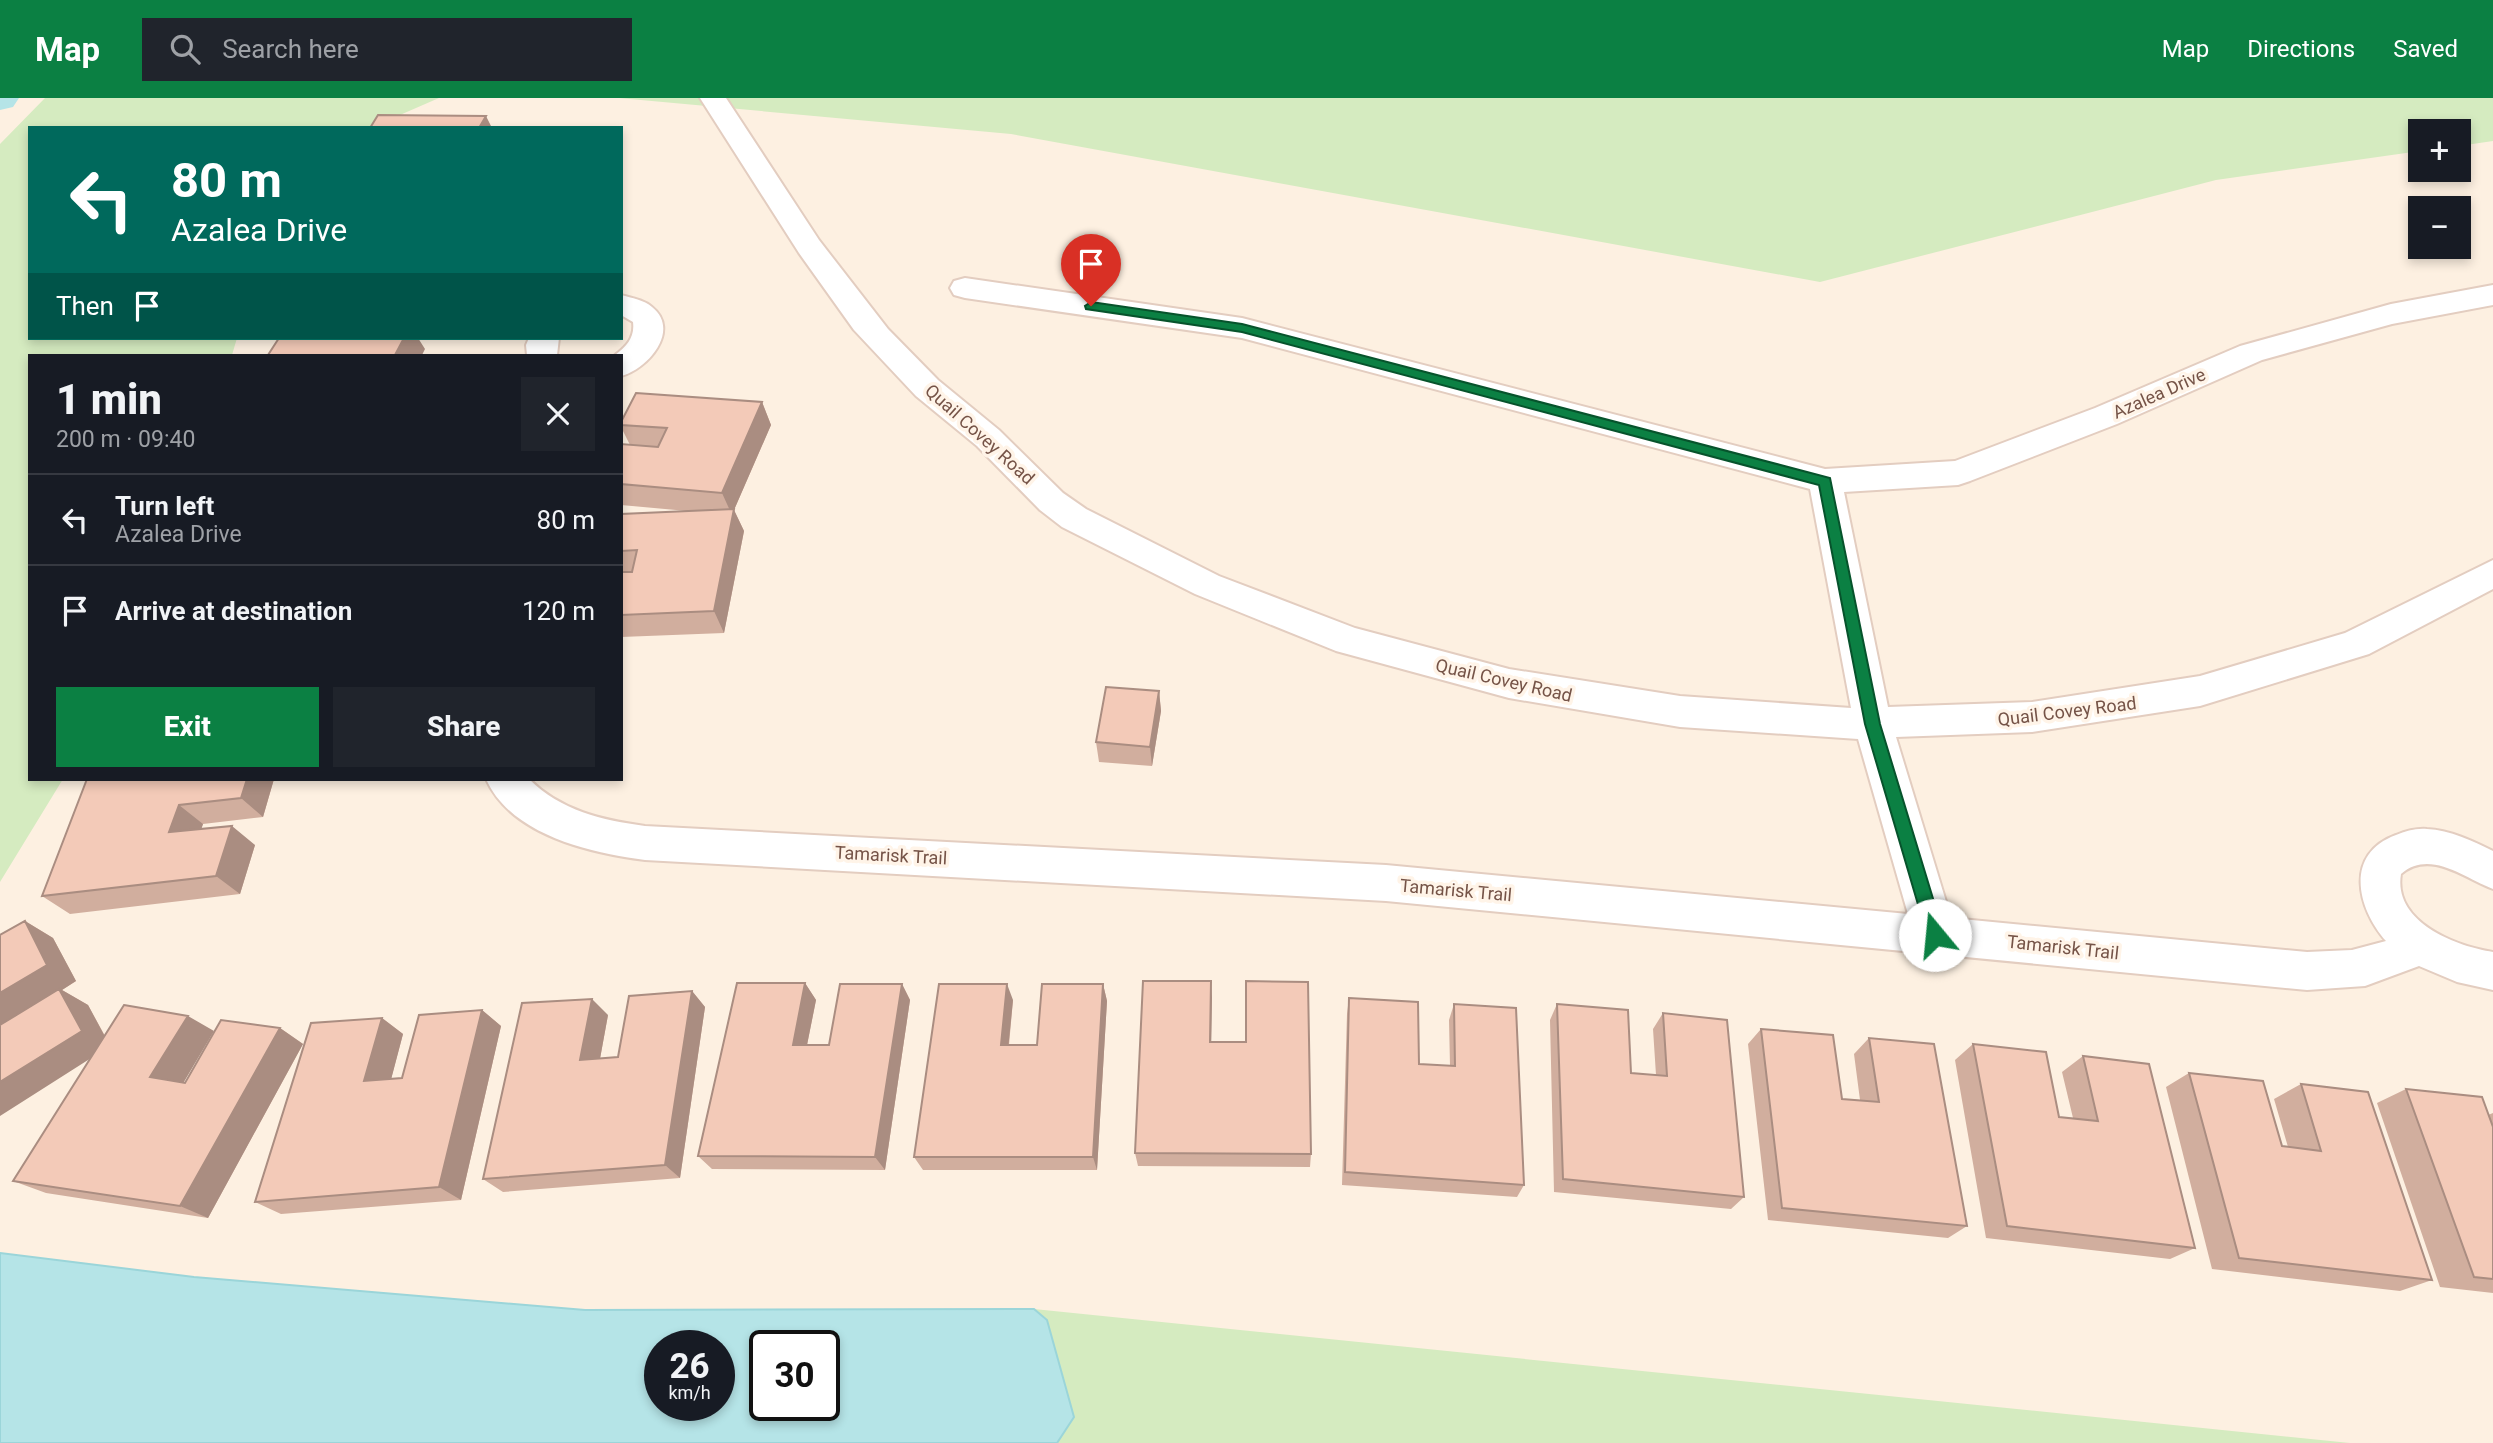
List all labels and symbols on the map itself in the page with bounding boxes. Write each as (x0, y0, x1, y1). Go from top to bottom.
pin (1061, 234, 1121, 306)
street label: Azalea Drive (2109, 363, 2209, 423)
street label: Quail Covey Road (921, 380, 1039, 488)
street label: Quail Covey Road (1434, 654, 1574, 706)
street label: Quail Covey Road (1996, 692, 2138, 730)
street label: Tamarisk Trail (834, 842, 948, 868)
street label: Tamarisk Trail (1399, 875, 1513, 905)
position arrow (1898, 898, 1972, 972)
street label: Tamarisk Trail (2006, 931, 2120, 963)
speed limit sign: 30 (749, 1330, 840, 1421)

